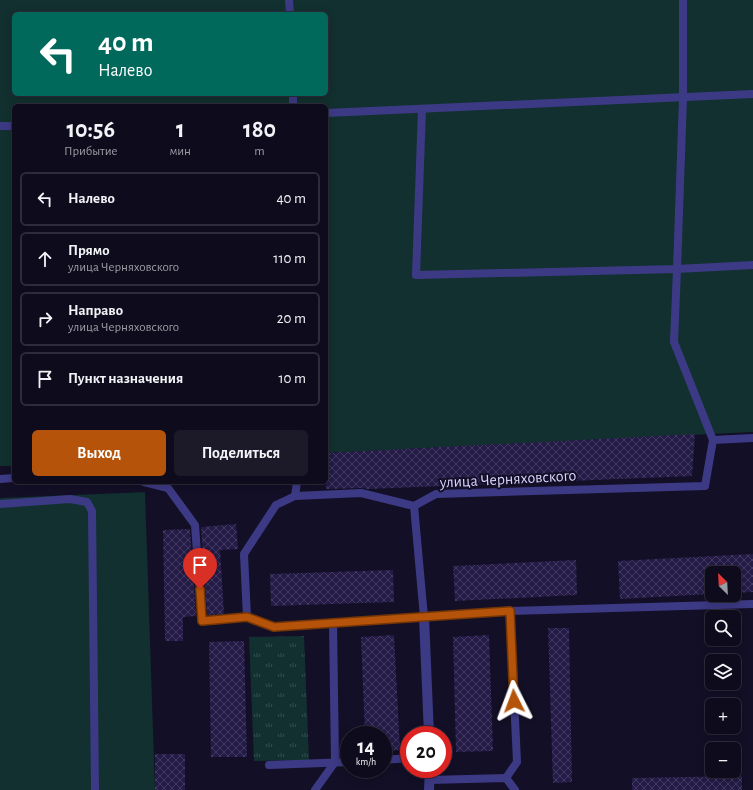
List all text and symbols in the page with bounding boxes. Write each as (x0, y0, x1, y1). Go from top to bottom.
icon: left (32, 28, 84, 80)
text: 40 m (98, 29, 154, 57)
text: Налево (98, 62, 152, 80)
text: 10:56 (66, 118, 115, 142)
text: 1 (176, 118, 185, 142)
text: 180 (243, 118, 276, 142)
text: Прибытие (64, 145, 118, 158)
text: мин (169, 145, 191, 158)
text: m (254, 145, 265, 158)
icon: left (34, 188, 56, 210)
text: Налево (68, 191, 115, 206)
text: 40 m (276, 191, 306, 206)
text: Прямо (68, 243, 110, 258)
icon: ahead (34, 248, 56, 270)
text: 110 m (273, 251, 306, 266)
text: улица Черняховского (68, 261, 179, 274)
text: Направо (68, 303, 123, 318)
icon: right (34, 308, 56, 330)
text: 20 m (277, 311, 306, 326)
text: улица Черняховского (68, 321, 179, 334)
icon: arrive (34, 368, 56, 390)
text: Пункт назначения (68, 371, 183, 386)
text: 10 m (278, 371, 306, 386)
button: Выход (32, 430, 166, 476)
button: Поделиться (174, 430, 308, 476)
street label: улица Черняховского (438, 467, 577, 492)
pin (183, 548, 217, 589)
icon: arrive (189, 554, 211, 576)
north arrow (705, 566, 741, 602)
map controls (705, 566, 741, 778)
button: search (705, 610, 741, 646)
button: layers (705, 654, 741, 690)
position arrow (493, 680, 535, 722)
button: + (705, 698, 741, 734)
speed limit sign: 20 (400, 726, 452, 778)
text: 14 (357, 737, 375, 757)
button: − (705, 742, 741, 778)
text: km/h (356, 757, 376, 767)

